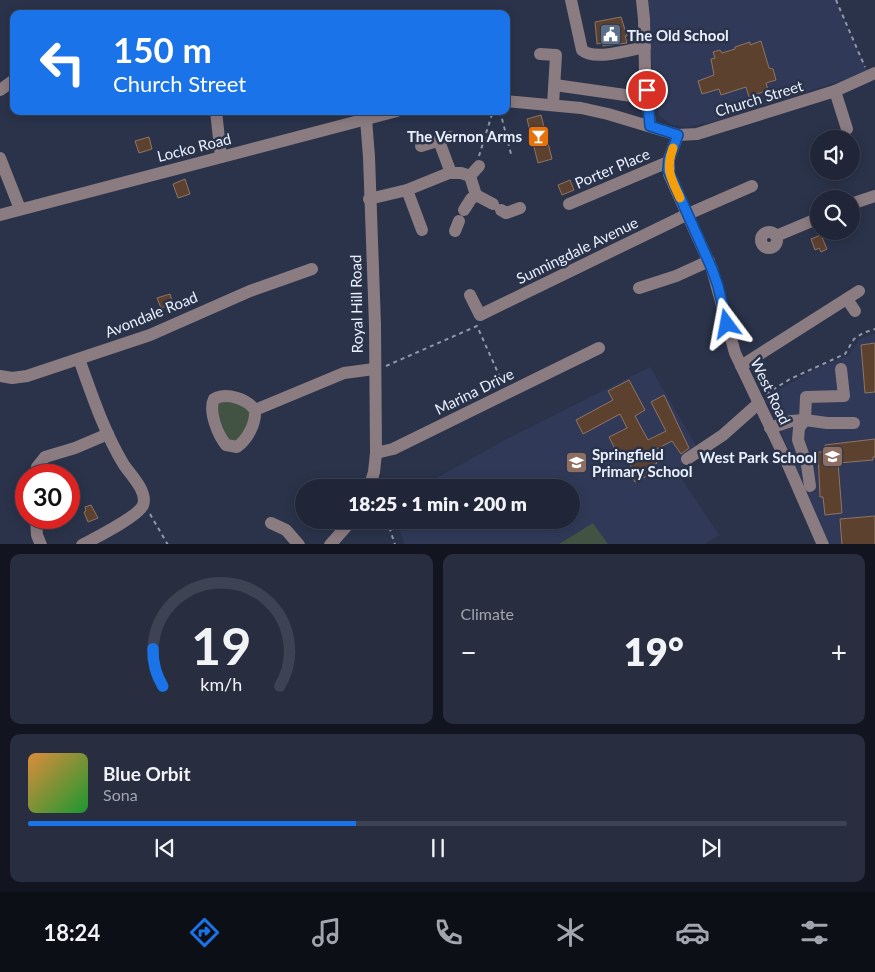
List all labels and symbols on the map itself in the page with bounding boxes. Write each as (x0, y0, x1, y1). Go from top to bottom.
public building icon: The Old School (599, 23, 623, 47)
place label: The Old School (627, 26, 729, 44)
pin (626, 69, 668, 111)
street label: Church Street (713, 76, 806, 120)
bar icon: The Vernon Arms (526, 124, 550, 148)
place label: The Vernon Arms (407, 127, 522, 145)
street label: Locko Road (155, 129, 233, 165)
street label: Porter Place (572, 144, 652, 192)
street label: Sunningdale Avenue (513, 213, 641, 287)
street label: Royal Hill Road (346, 254, 366, 354)
street label: Avondale Road (102, 287, 200, 341)
position arrow (700, 297, 752, 349)
street label: West Road (747, 355, 795, 427)
street label: Marina Drive (432, 364, 516, 418)
place label: Springfield Primary School (592, 445, 692, 480)
school or university icon: West Park School (821, 445, 845, 469)
place label: West Park School (700, 448, 817, 466)
school or university icon: Springfield Primary School (564, 451, 588, 475)
speed limit sign: 30 (15, 464, 80, 529)

